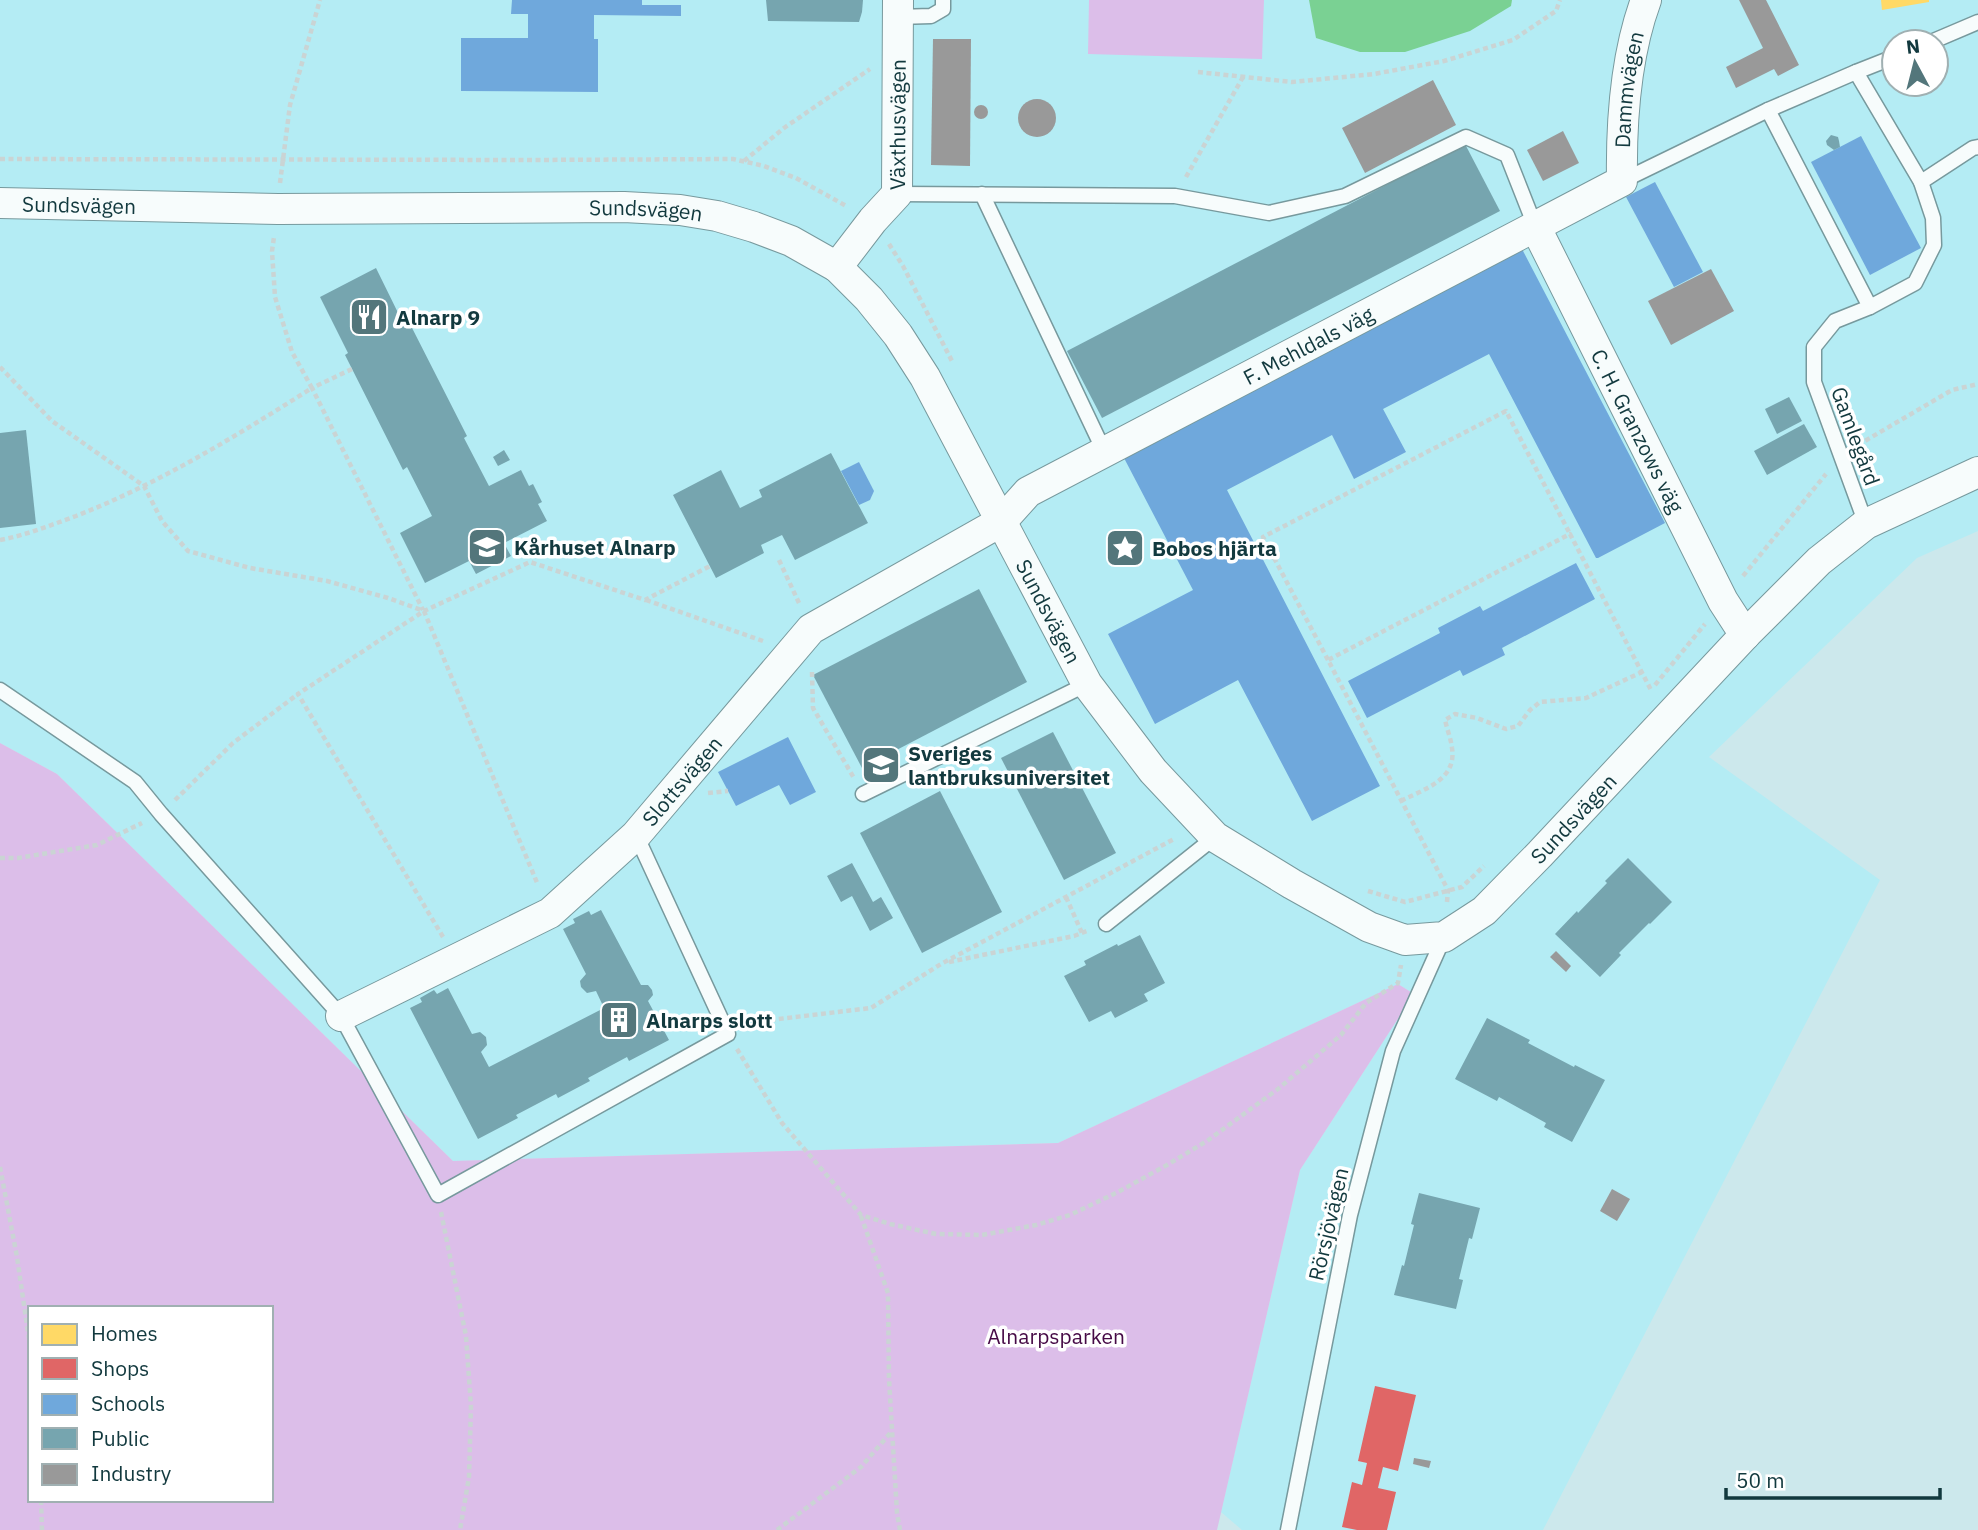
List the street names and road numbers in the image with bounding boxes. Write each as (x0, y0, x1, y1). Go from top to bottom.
street label: Dammvägen (1608, 28, 1650, 149)
street label: Växthusvägen (883, 59, 912, 190)
street label: Sundsvägen (22, 189, 136, 220)
street label: Sundsvägen (589, 193, 705, 227)
street label: F. Mehldals väg (1238, 300, 1378, 391)
street label: C. H. Granzows väg (1585, 344, 1690, 517)
street label: Gamlegård (1825, 383, 1887, 489)
street label: Sundsvägen (1010, 554, 1088, 668)
street label: Slottsvägen (636, 730, 728, 832)
street label: Sundsvägen (1524, 767, 1622, 870)
street label: Rörsjövägen (1301, 1165, 1355, 1283)

